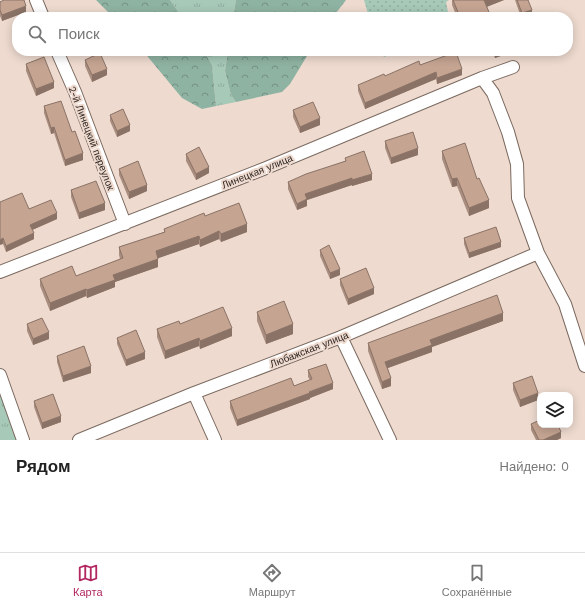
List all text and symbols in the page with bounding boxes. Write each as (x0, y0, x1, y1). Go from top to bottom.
search box (12, 12, 573, 56)
icon: search (26, 23, 48, 45)
text: Поиск (58, 25, 100, 43)
street label: 2-й Линецкий переулок (67, 85, 117, 192)
street label: Линецкая улица (220, 152, 295, 191)
street label: Любажская улица (268, 329, 350, 370)
map controls (537, 392, 573, 428)
button: layers (537, 392, 573, 428)
text: Рядом (16, 456, 71, 476)
text: Найдено: 0 (500, 459, 569, 474)
tab: Карта (73, 562, 103, 599)
tab: Маршрут (249, 562, 296, 599)
tab: Сохранённые (442, 562, 512, 599)

